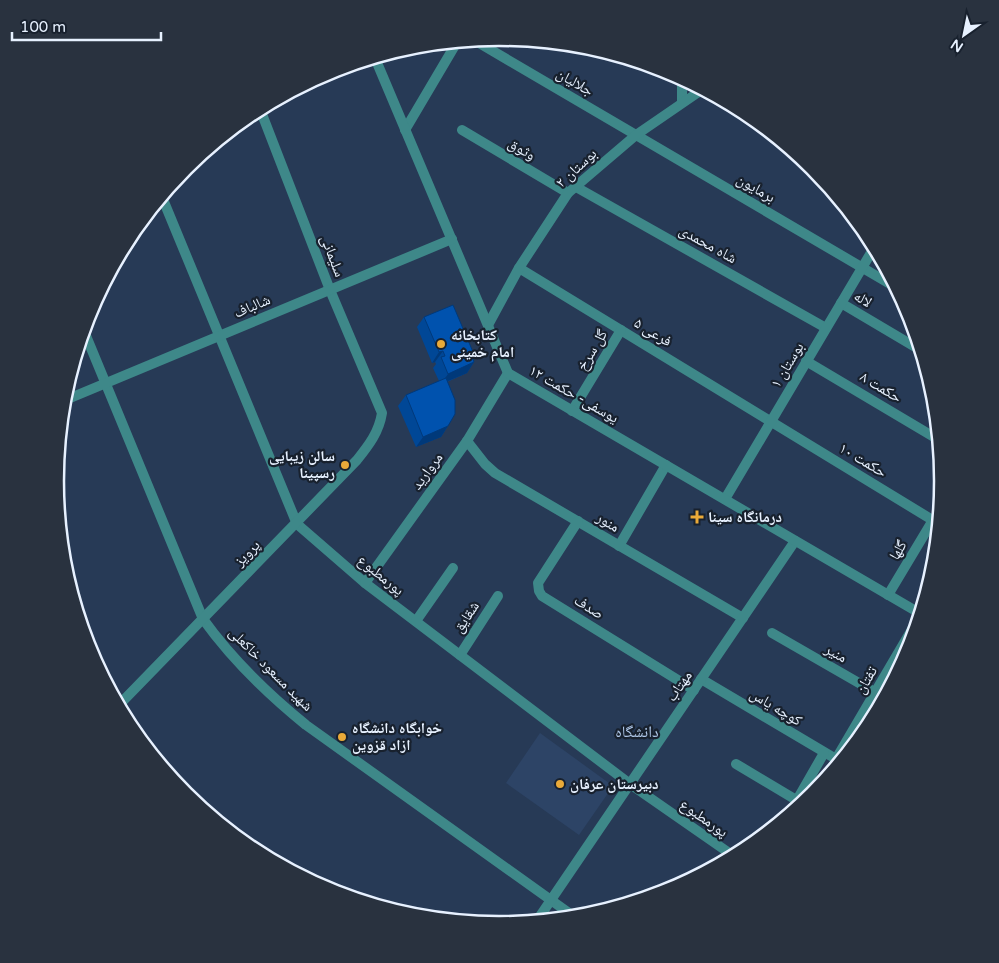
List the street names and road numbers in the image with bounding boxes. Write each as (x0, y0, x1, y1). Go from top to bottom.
street label: جلالیان (553, 64, 597, 101)
street label: وثوق (504, 134, 539, 165)
street label: بوستان ۲ (552, 144, 601, 192)
street label: برمایون (733, 170, 779, 207)
street label: شاه محمدی (676, 221, 740, 268)
street label: سلیمانی (316, 233, 349, 280)
street label: لاله (851, 287, 875, 311)
street label: شالباف (231, 290, 273, 322)
street label: فرعی ۵ (630, 314, 675, 351)
street label: گل سرخ (573, 326, 612, 374)
street label: بوستان ۱ (766, 339, 808, 391)
street label: یوسفی- حکمت ۱۲ (526, 361, 622, 428)
street label: حکمت ۸ (857, 368, 906, 407)
street label: حکمت ۱۰ (836, 439, 890, 481)
street label: مروارید (408, 449, 447, 493)
street label: منور (592, 508, 623, 536)
street label: پرویز (230, 536, 264, 571)
street label: گلها (885, 537, 911, 563)
street label: پورمطبوع (353, 551, 408, 600)
street label: صدف (571, 591, 607, 623)
street label: شقایق (449, 598, 484, 637)
street label: شهید مسعود خاکعلی (224, 623, 317, 716)
street label: منیر (821, 639, 850, 667)
street label: تفتان (851, 662, 882, 698)
street label: مهتاب (662, 667, 696, 705)
street label: کوچه یاس (746, 684, 805, 730)
street label: پورمطبوع (676, 795, 732, 842)

